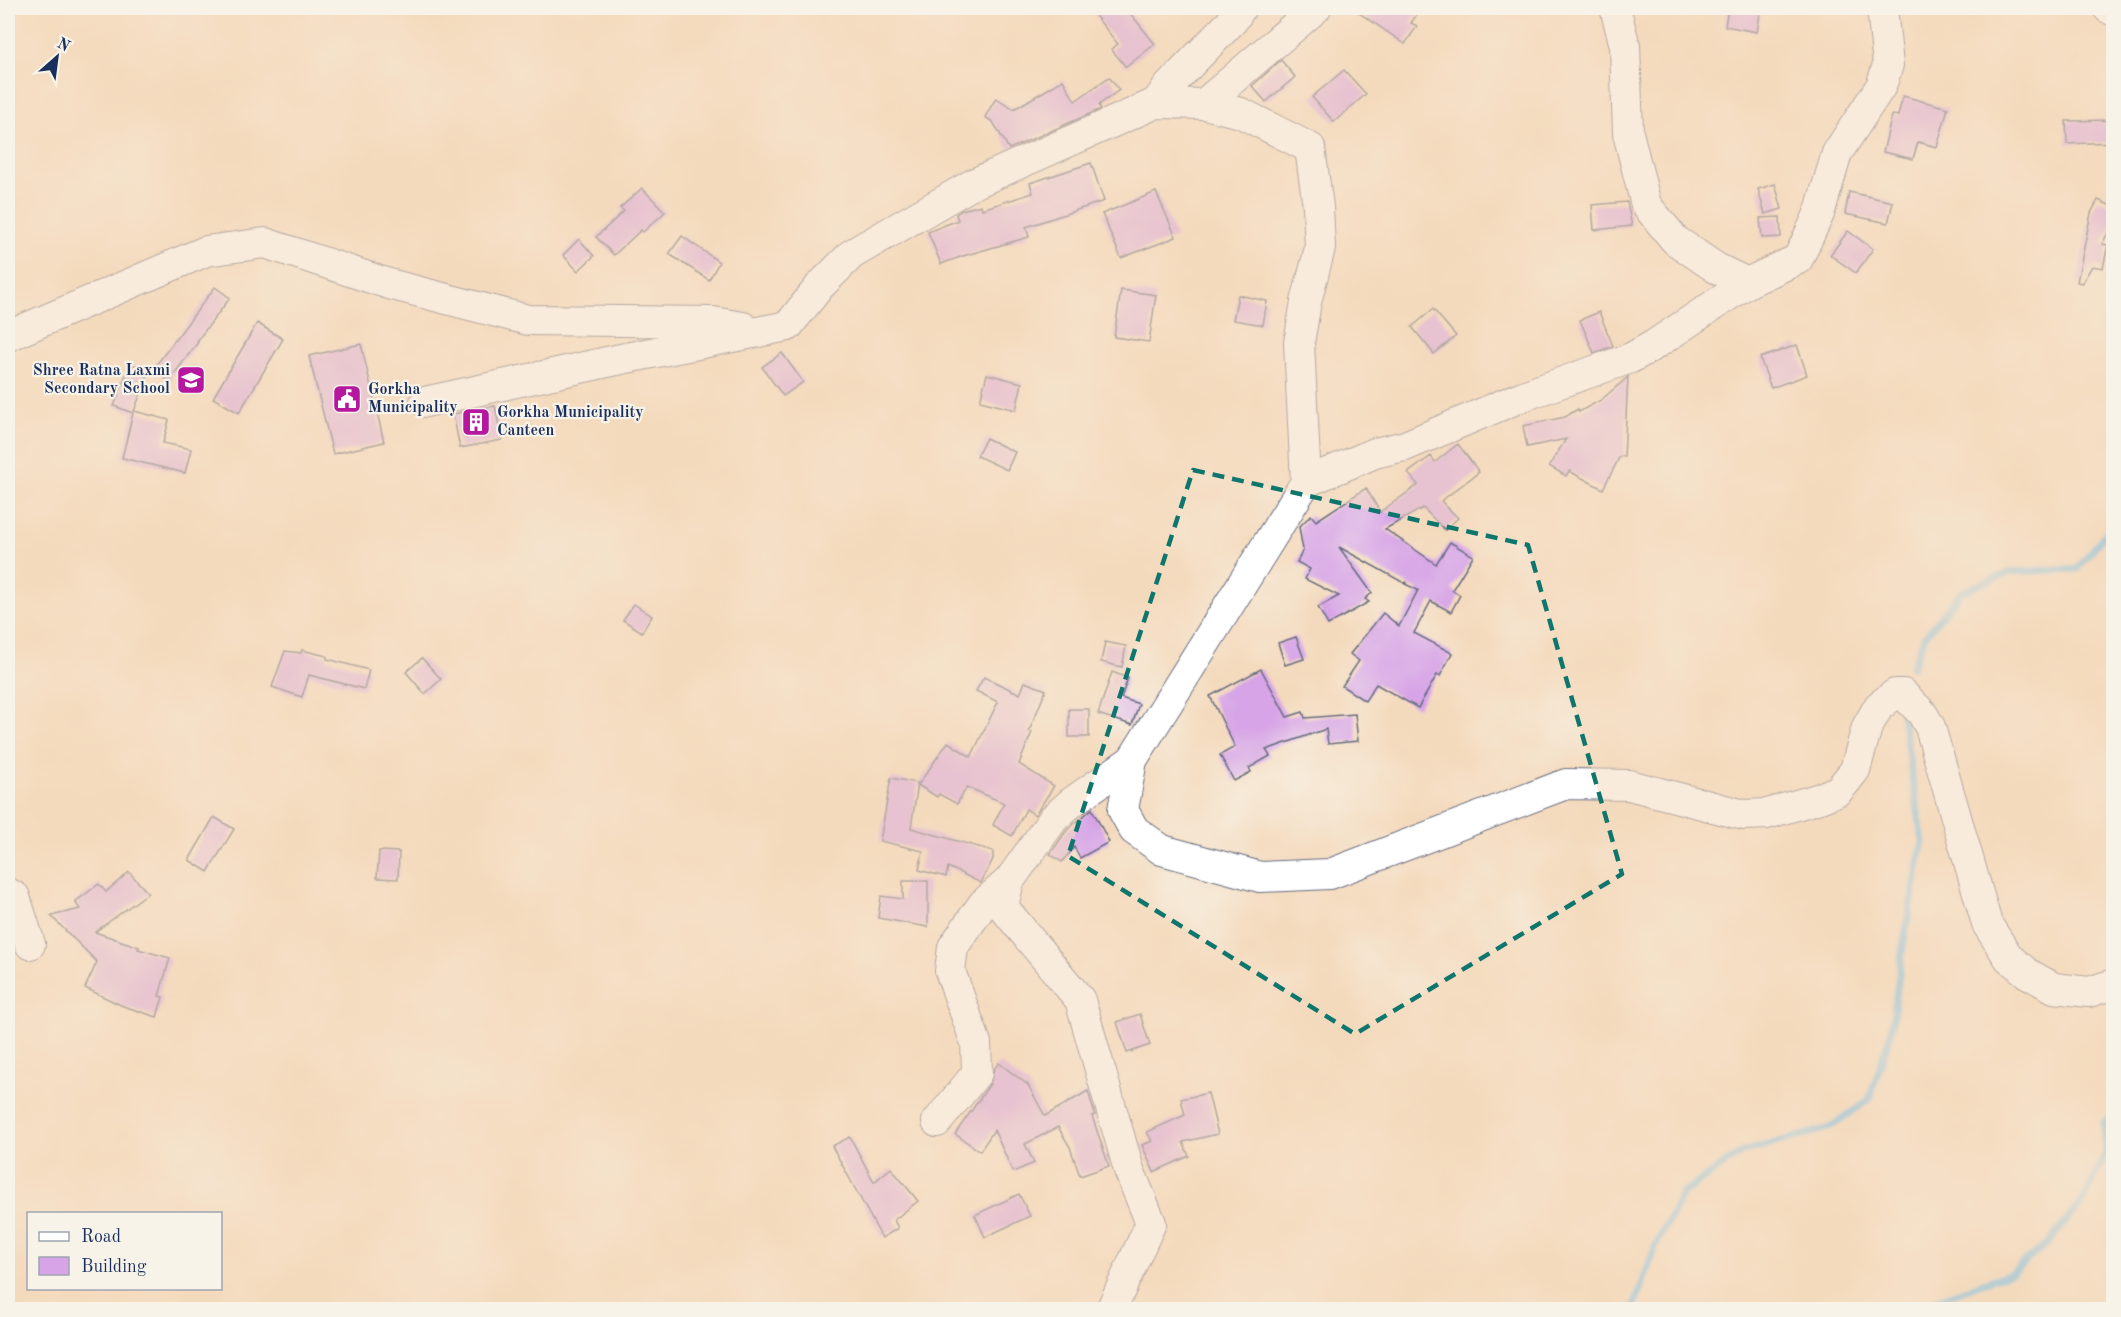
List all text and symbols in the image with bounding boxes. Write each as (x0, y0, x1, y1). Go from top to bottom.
north arrow (27, 27, 87, 87)
text: N (54, 36, 73, 56)
place label: Shree Ratna Laxmi Secondary School (33, 363, 170, 397)
school or university icon: Shree Ratna Laxmi Secondary School (175, 364, 207, 396)
place label: Gorkha Municipality (368, 382, 458, 416)
public building icon: Gorkha Municipality (331, 383, 363, 415)
place label: Gorkha Municipality Canteen (497, 405, 644, 439)
building icon: Gorkha Municipality Canteen (460, 406, 492, 438)
legend (27, 1212, 222, 1290)
text: Road (81, 1228, 121, 1246)
text: Building (81, 1258, 147, 1276)

